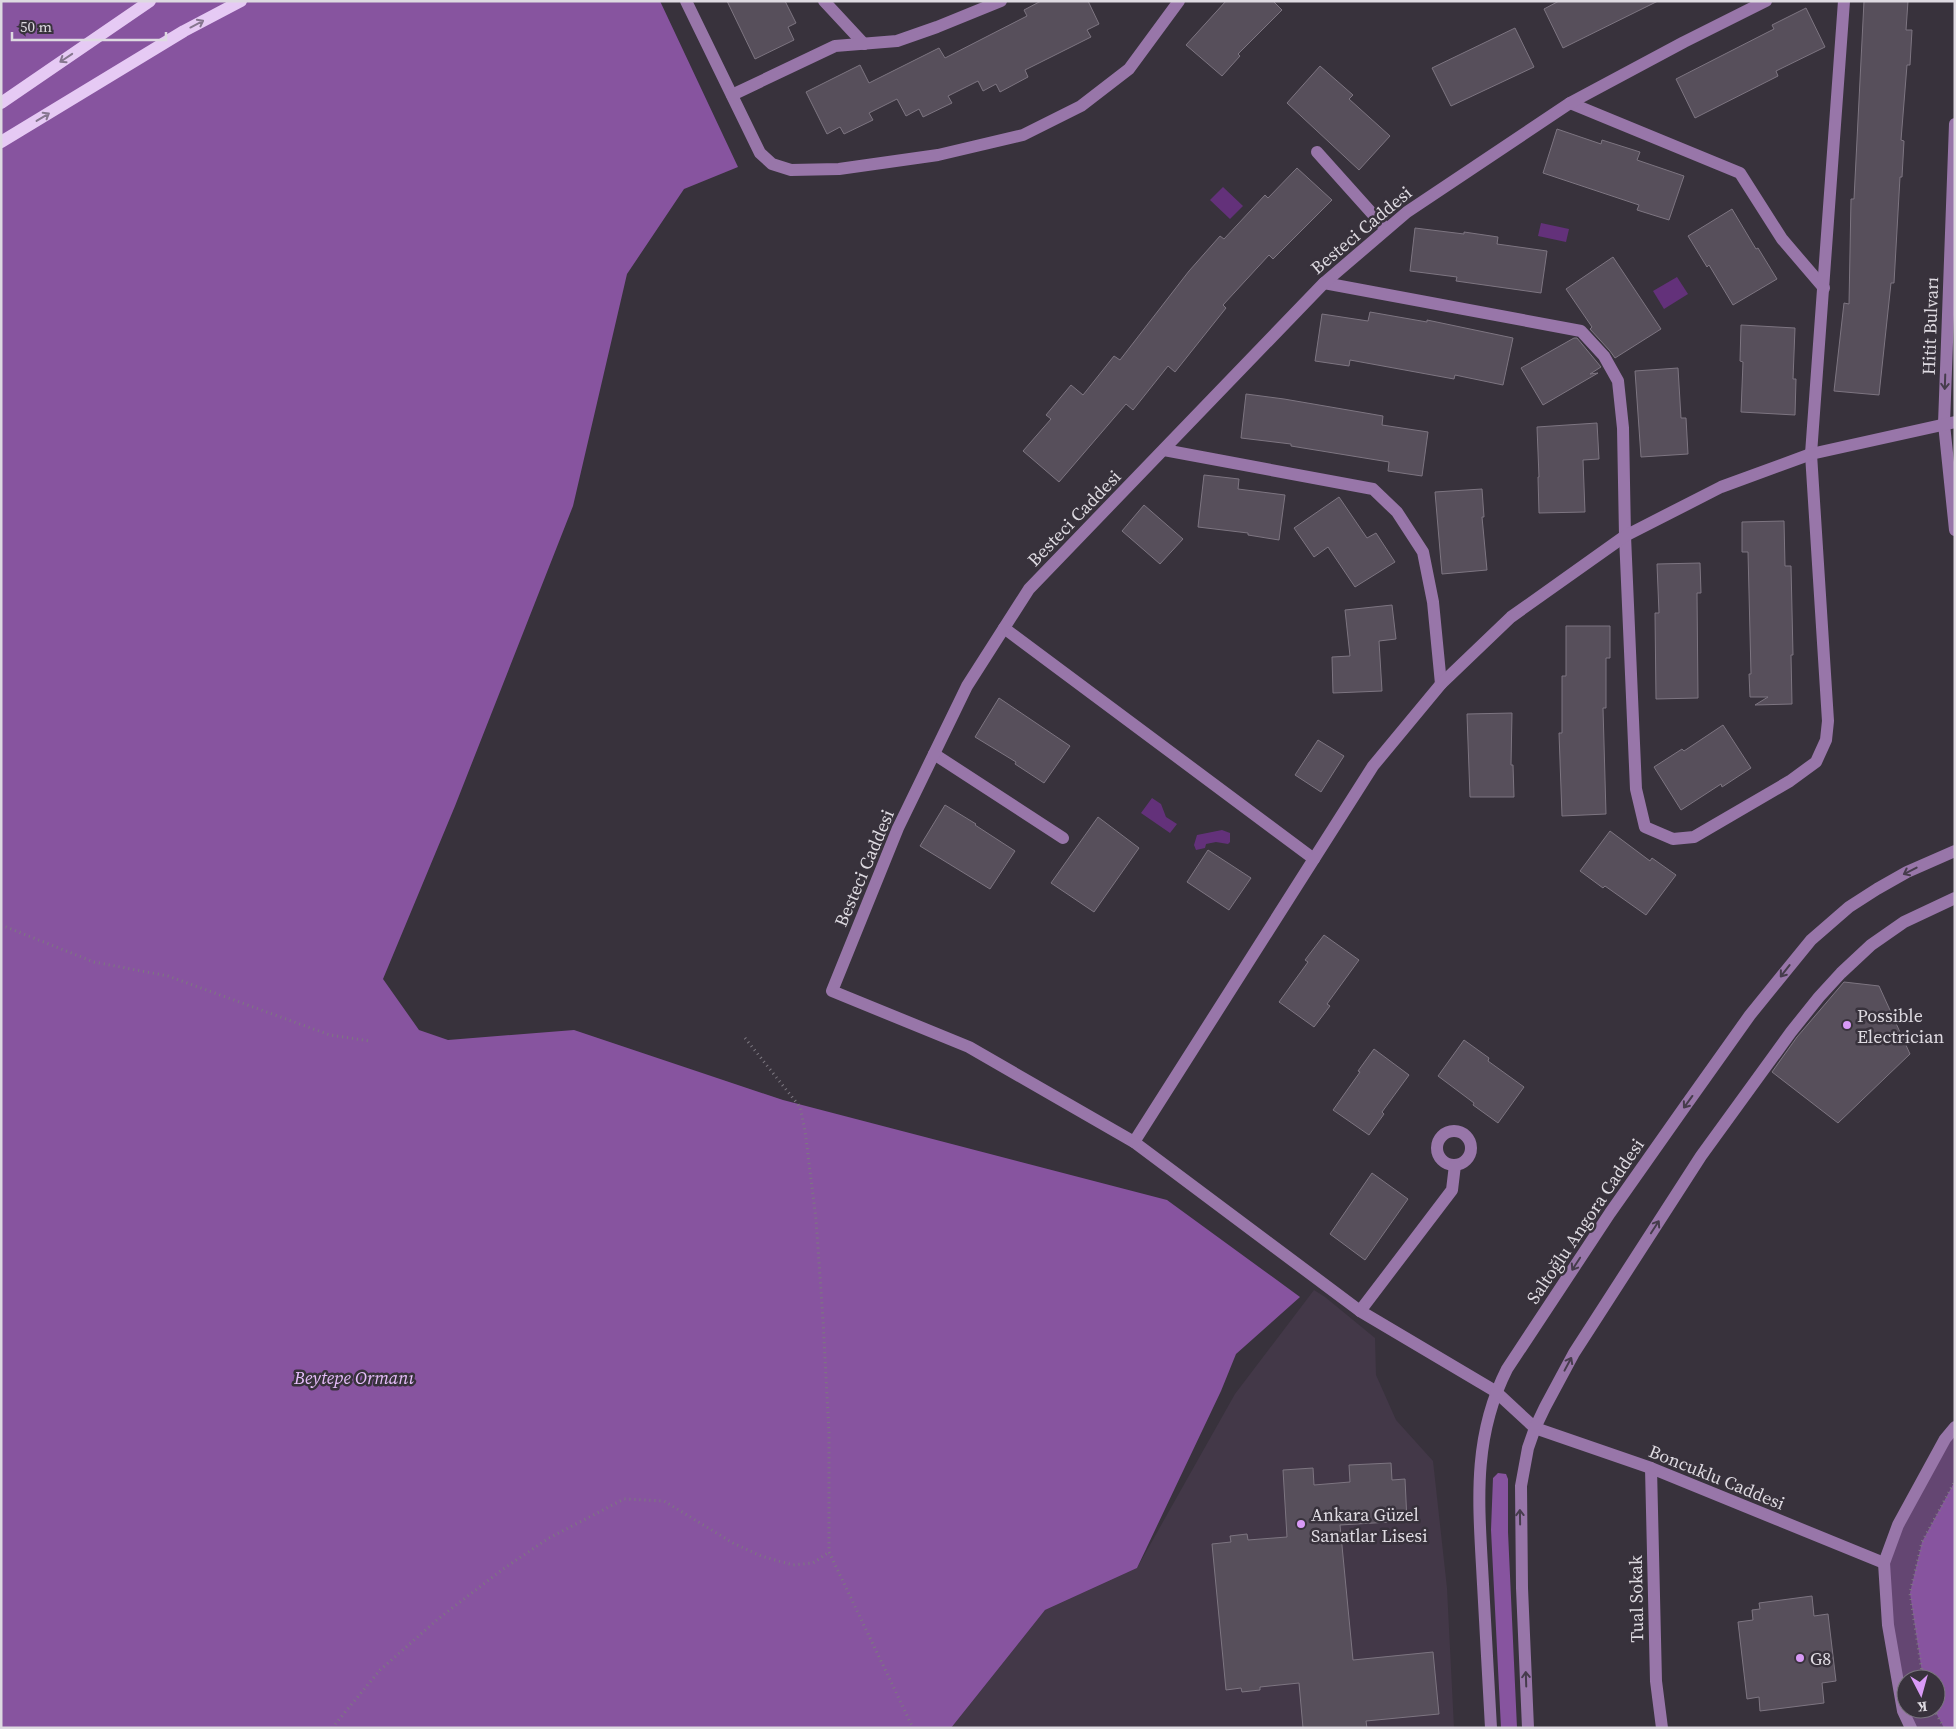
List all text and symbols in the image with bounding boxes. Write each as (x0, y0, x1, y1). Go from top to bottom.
scale bar (12, 10, 166, 42)
text: 50 m (20, 16, 52, 37)
one-way arrow (190, 19, 205, 29)
one-way arrow (60, 54, 74, 64)
one-way arrow (36, 112, 50, 122)
street label: Besteci Caddesi (1305, 180, 1417, 280)
street label: Hitit Bulvarı (1916, 276, 1944, 376)
one-way arrow (1941, 374, 1950, 390)
street label: Besteci Caddesi (1022, 464, 1126, 572)
street label: Besteci Caddesi (828, 806, 900, 930)
one-way arrow (1903, 866, 1918, 876)
one-way arrow (1779, 964, 1790, 977)
place label: Possible Electrician (1857, 1003, 1944, 1049)
marker: Possible Electrician (1841, 1019, 1853, 1031)
one-way arrow (1683, 1095, 1693, 1109)
street label: Saltoğlu Angora Caddesi (1520, 1133, 1650, 1309)
one-way arrow (1650, 1220, 1660, 1234)
one-way arrow (1571, 1257, 1581, 1271)
one-way arrow (1564, 1357, 1573, 1372)
park label: Beytepe Ormanı (293, 1365, 414, 1390)
street label: Boncuklu Caddesi (1645, 1438, 1789, 1516)
place label: Ankara Güzel Sanatlar Lisesi (1311, 1502, 1428, 1548)
one-way arrow (1516, 1509, 1525, 1525)
marker: Ankara Güzel Sanatlar Lisesi (1295, 1518, 1307, 1530)
street label: Tual Sokak (1623, 1555, 1649, 1643)
place label: G8 (1810, 1646, 1831, 1671)
marker: G8 (1794, 1652, 1806, 1664)
north arrow (1896, 1669, 1946, 1719)
one-way arrow (1521, 1671, 1530, 1687)
text: K (1916, 1696, 1928, 1717)

